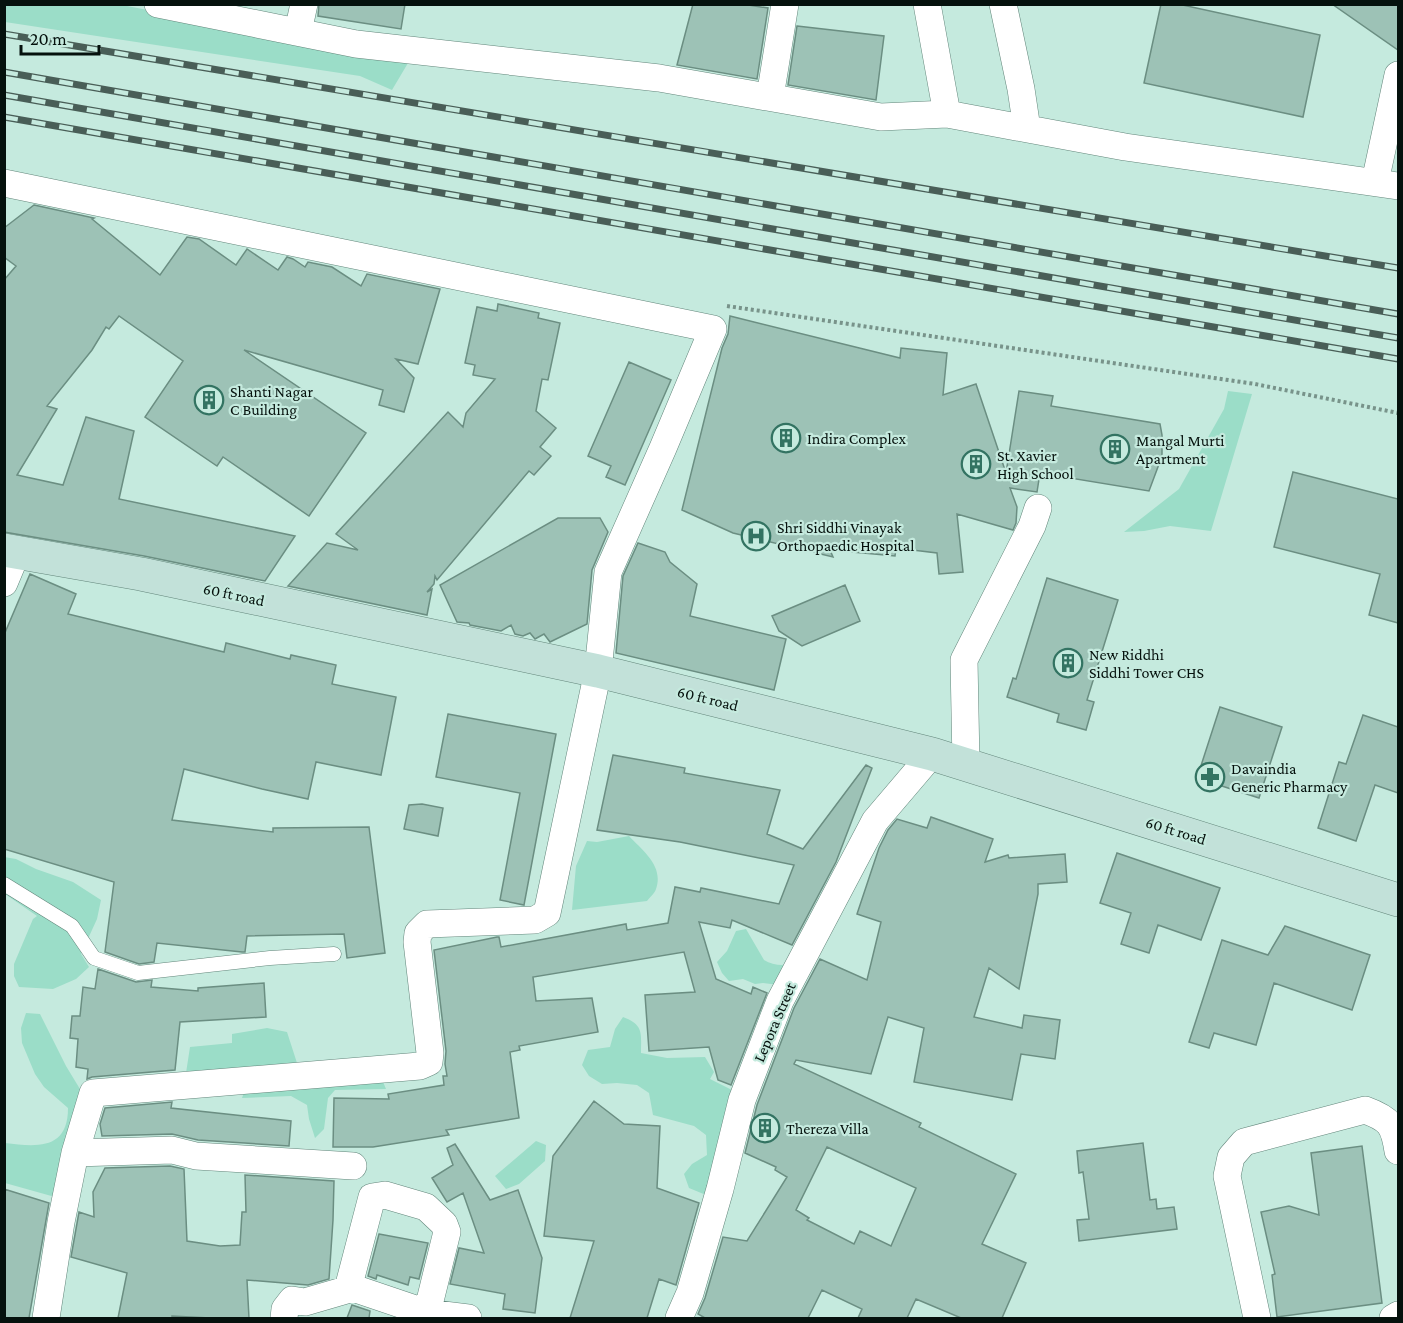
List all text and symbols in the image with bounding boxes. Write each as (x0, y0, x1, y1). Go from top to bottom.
scale bar (21, 18, 99, 56)
text: 20 m (30, 29, 67, 49)
place label: Shanti Nagar C Building (230, 383, 313, 419)
building icon: Shanti Nagar C Building (193, 384, 225, 416)
building icon: Indira Complex (770, 422, 802, 454)
place label: Indira Complex (807, 430, 906, 448)
place label: Mangal Murti Apartment (1136, 432, 1224, 468)
building icon: Mangal Murti Apartment (1099, 433, 1131, 465)
place label: St. Xavier High School (997, 447, 1074, 483)
building icon: St. Xavier High School (960, 448, 992, 480)
place label: Shri Siddhi Vinayak Orthopaedic Hospital (777, 519, 914, 555)
hospital icon: Shri Siddhi Vinayak Orthopaedic Hospital (740, 520, 772, 552)
street label: 60 ft road (202, 580, 267, 609)
place label: New Riddhi Siddhi Tower CHS (1089, 646, 1204, 681)
building icon: New Riddhi Siddhi Tower CHS (1052, 647, 1084, 679)
street label: 60 ft road (676, 683, 741, 714)
place label: Davaindia Generic Pharmacy (1231, 760, 1348, 796)
pharmacy icon: Davaindia Generic Pharmacy (1194, 761, 1226, 793)
street label: 60 ft road (1144, 813, 1209, 848)
street label: Lepora Street (750, 979, 800, 1065)
building icon: Thereza Villa (749, 1112, 781, 1144)
place label: Thereza Villa (786, 1120, 869, 1137)

